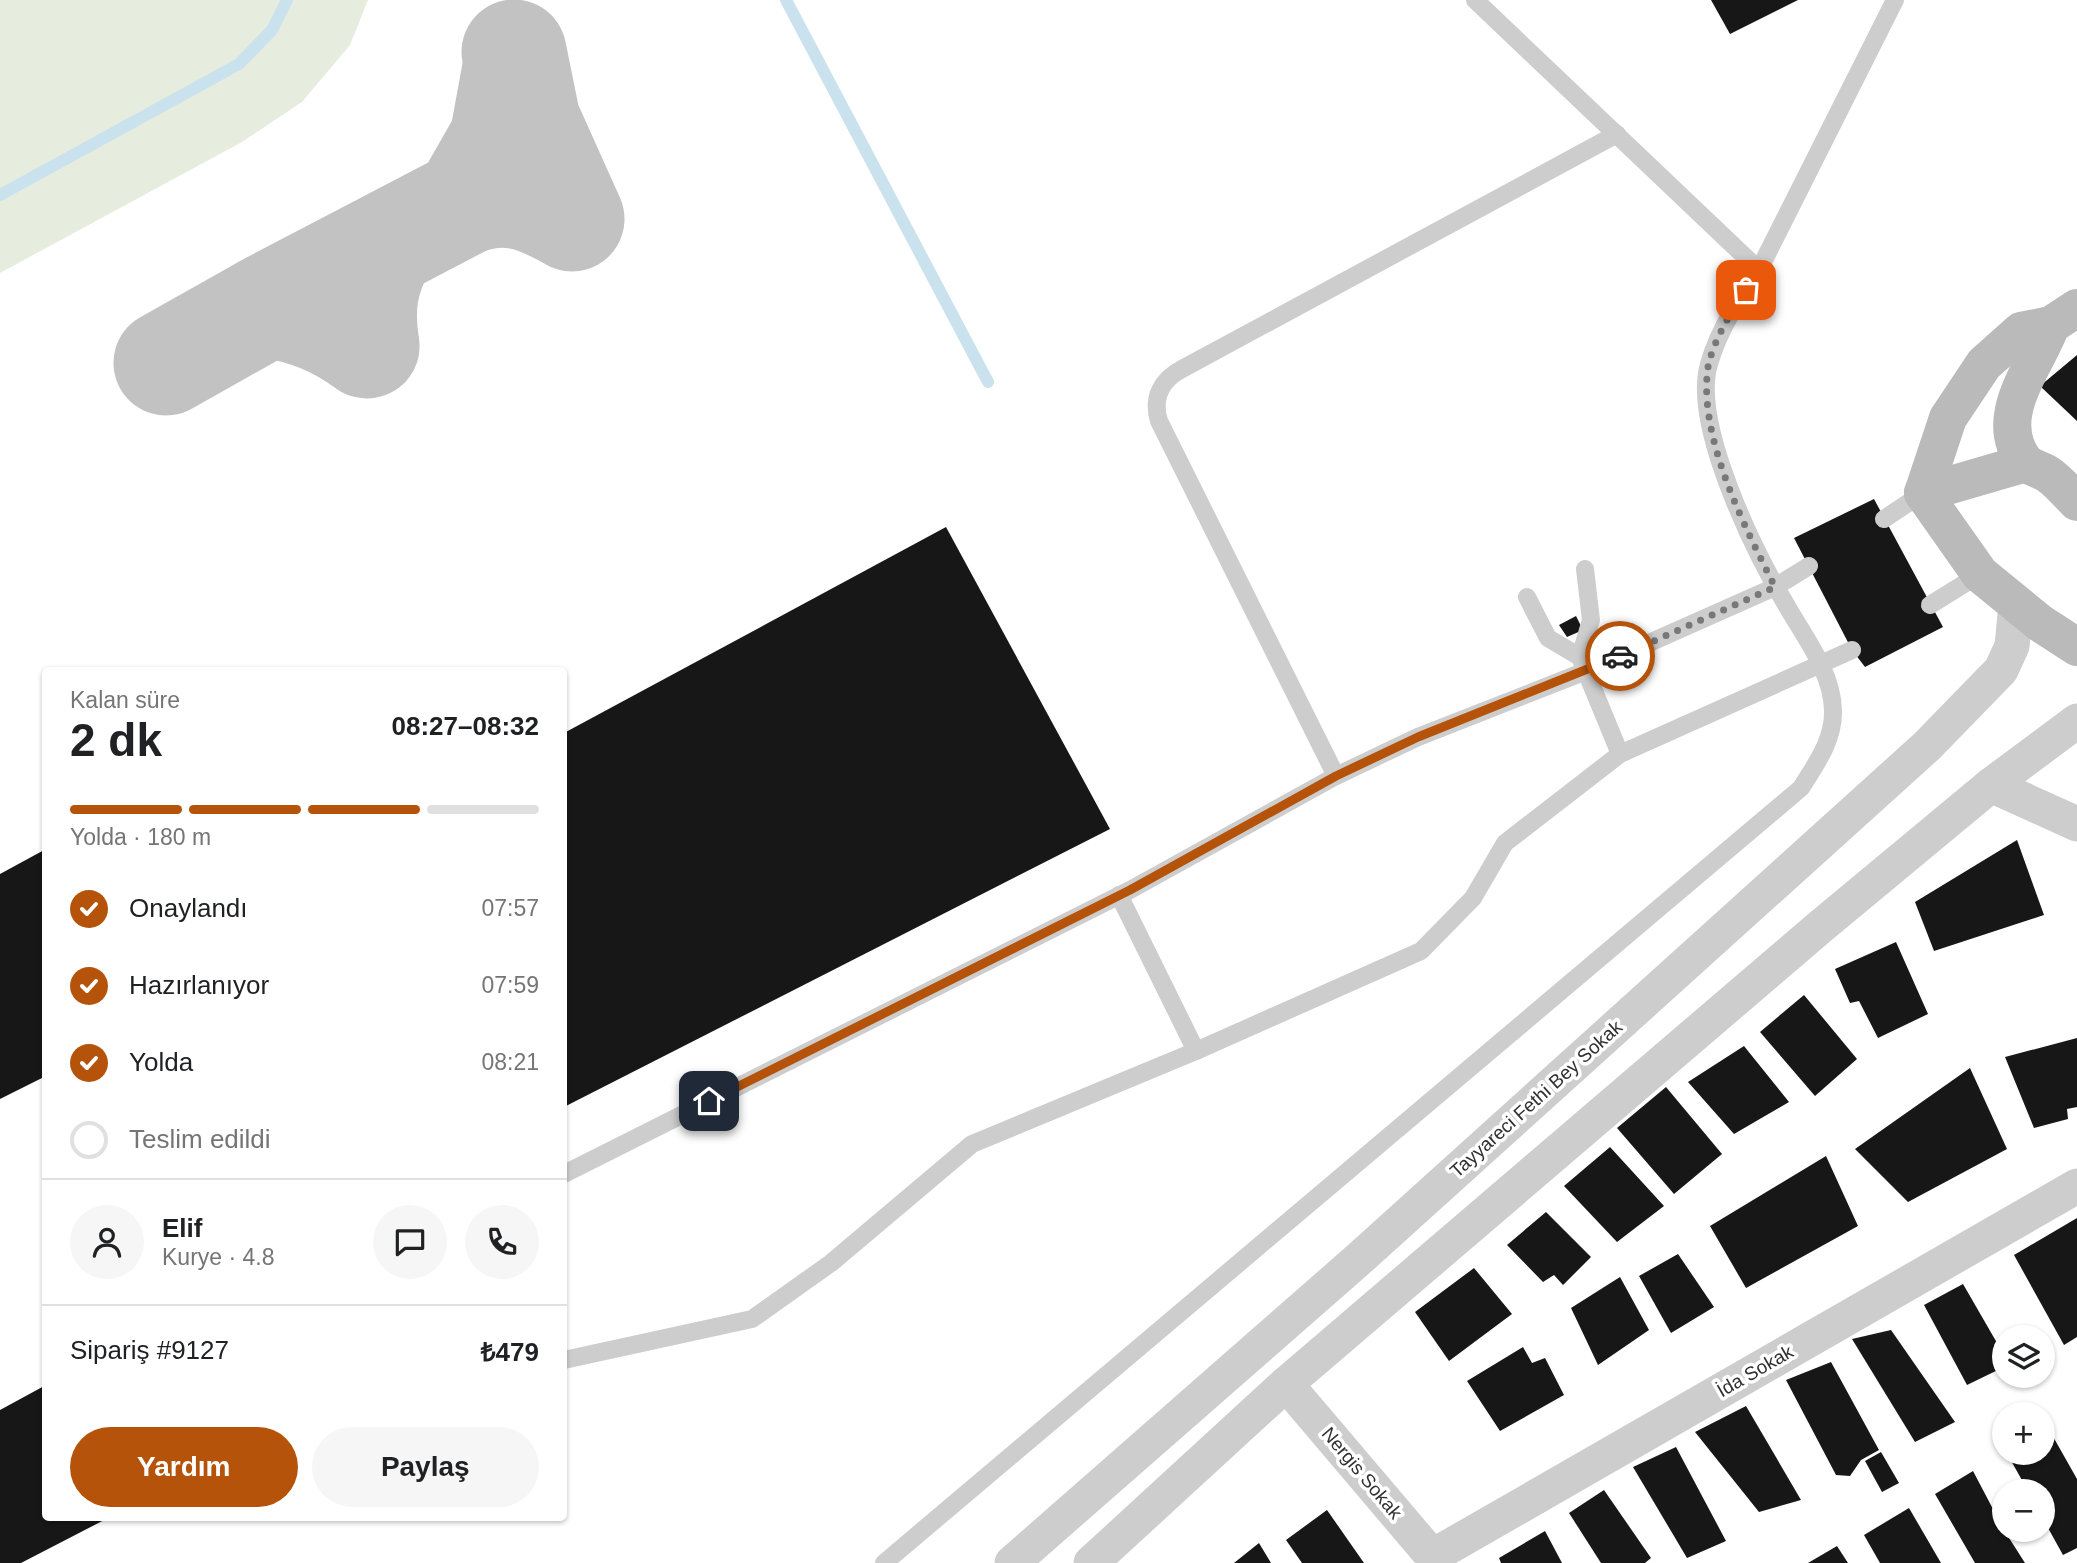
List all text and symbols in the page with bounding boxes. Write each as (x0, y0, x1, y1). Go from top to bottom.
pin (1716, 260, 1776, 320)
icon: bag (1727, 271, 1765, 309)
courier (1585, 621, 1655, 691)
icon: car (1601, 637, 1639, 675)
text: Kalan süre (70, 687, 180, 713)
text: 08:27–08:32 (392, 711, 539, 741)
text: 2 dk (70, 714, 162, 766)
text: Yolda · 180 m (70, 824, 211, 850)
icon: check (70, 890, 108, 928)
text: Onaylandı (129, 893, 248, 923)
text: 07:57 (481, 895, 539, 921)
icon: check (70, 967, 108, 1005)
text: Hazırlanıyor (129, 970, 269, 1000)
text: 07:59 (481, 972, 539, 998)
street label: Tayyareci Fethi Bey Sokak (1446, 1016, 1627, 1182)
icon: check (70, 1044, 108, 1082)
text: Yolda (129, 1047, 193, 1077)
text: 08:21 (481, 1049, 539, 1075)
pin (679, 1071, 739, 1131)
icon: home (690, 1082, 728, 1120)
text: Teslim edildi (129, 1124, 271, 1154)
button: person (70, 1205, 144, 1279)
button: chat (373, 1205, 447, 1279)
button: phone (465, 1205, 539, 1279)
text: Elif (162, 1213, 202, 1243)
text: Kurye · 4.8 (162, 1244, 275, 1270)
map controls (1992, 1325, 2055, 1542)
button: layers (1992, 1325, 2055, 1388)
text: Sipariş #9127 (70, 1335, 229, 1365)
text: ₺479 (481, 1337, 539, 1367)
street label: İda Sokak (1713, 1341, 1797, 1401)
button: + (1992, 1402, 2055, 1465)
street label: Nergis Sokak (1318, 1423, 1407, 1523)
button: Yardım (70, 1427, 298, 1507)
button: Paylaş (312, 1427, 539, 1507)
button: − (1992, 1479, 2055, 1542)

